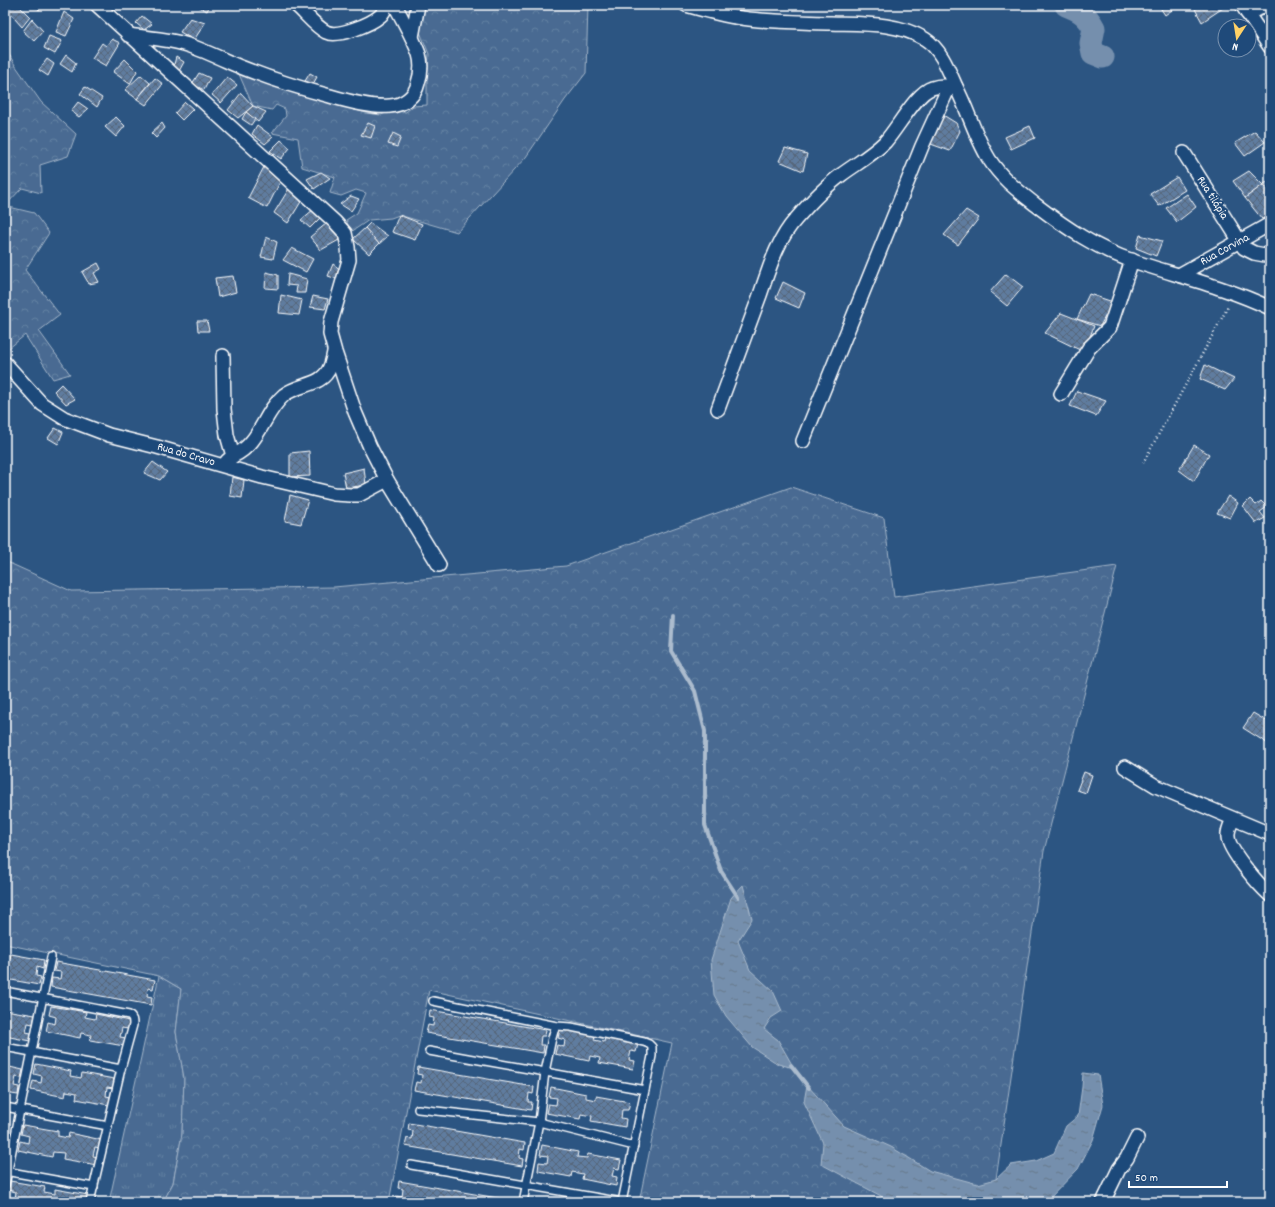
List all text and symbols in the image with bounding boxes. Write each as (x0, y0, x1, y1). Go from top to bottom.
north arrow (1217, 18, 1257, 58)
text: N (1230, 37, 1240, 54)
street label: Rua tilápia (1192, 173, 1232, 223)
street label: Rua Corvina (1197, 229, 1253, 270)
street label: Rua do Cravo (155, 439, 217, 471)
scale bar (1129, 1163, 1227, 1189)
text: 50 m (1135, 1170, 1158, 1187)

